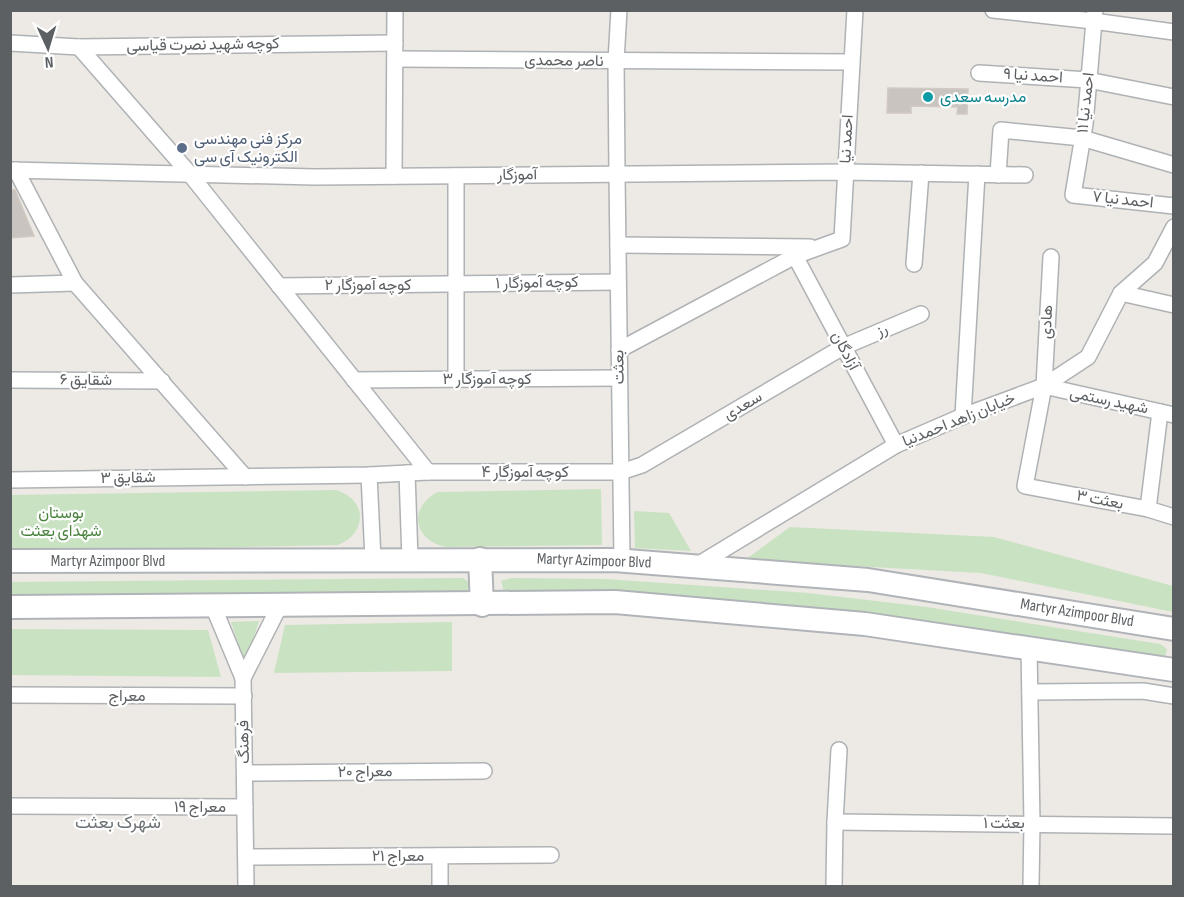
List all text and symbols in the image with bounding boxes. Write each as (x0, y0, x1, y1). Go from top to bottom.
north arrow (18, 18, 78, 78)
street label: کوچه شهید نصرت قیاسی (126, 34, 280, 57)
street label: ناصر محمدی (524, 51, 604, 71)
text: N (44, 52, 54, 71)
street label: احمد نیا ۹ (1003, 64, 1063, 88)
street label: احمد نیا ۱۱ (1073, 72, 1099, 134)
place label: مدرسه سعدی (940, 88, 1026, 107)
marker: مدرسه سعدی (921, 90, 935, 104)
street label: احمد نیا (836, 114, 858, 164)
place label: مرکز فنی مهندسی الکترونیک آی سی (194, 130, 302, 167)
marker: مرکز فنی مهندسی الکترونیک آی سی (175, 141, 189, 155)
street label: آموزگار (496, 165, 539, 185)
street label: احمد نیا ۷ (1092, 187, 1154, 213)
street label: کوچه آموزگار ۱ (495, 273, 579, 294)
street label: کوچه آموزگار ۲ (325, 276, 411, 296)
street label: هادی (1037, 304, 1057, 340)
street label: رز (872, 319, 891, 341)
street label: آزادگان (827, 328, 864, 375)
street label: بعثت (609, 350, 629, 384)
street label: کوچه آموزگار ۳ (443, 370, 532, 390)
street label: شقایق ۶ (60, 371, 112, 390)
street label: شهید رستمی (1068, 383, 1150, 419)
street label: سعدی (720, 387, 766, 425)
street label: خیابان زاهد احمدنیا (900, 389, 1018, 451)
street label: کوچه آموزگار ۴ (481, 463, 569, 483)
street label: شقایق ۳ (100, 468, 156, 488)
street label: بعثت ۳ (1075, 486, 1125, 514)
park label: بوستان شهدای بعثت (20, 504, 102, 541)
street label: Martyr Azimpoor Blvd (536, 550, 652, 572)
street label: Martyr Azimpoor Blvd (51, 552, 165, 571)
street label: Martyr Azimpoor Blvd (1019, 595, 1135, 631)
street label: معراج (108, 687, 146, 707)
street label: فرهنگ (234, 720, 254, 764)
street label: معراج ۲۰ (337, 762, 393, 783)
street label: معراج ۱۹ (174, 798, 226, 818)
district label: شهرک بعثت (75, 812, 161, 833)
street label: بعثت ۱ (983, 814, 1025, 833)
street label: معراج ۲۱ (372, 847, 424, 867)

